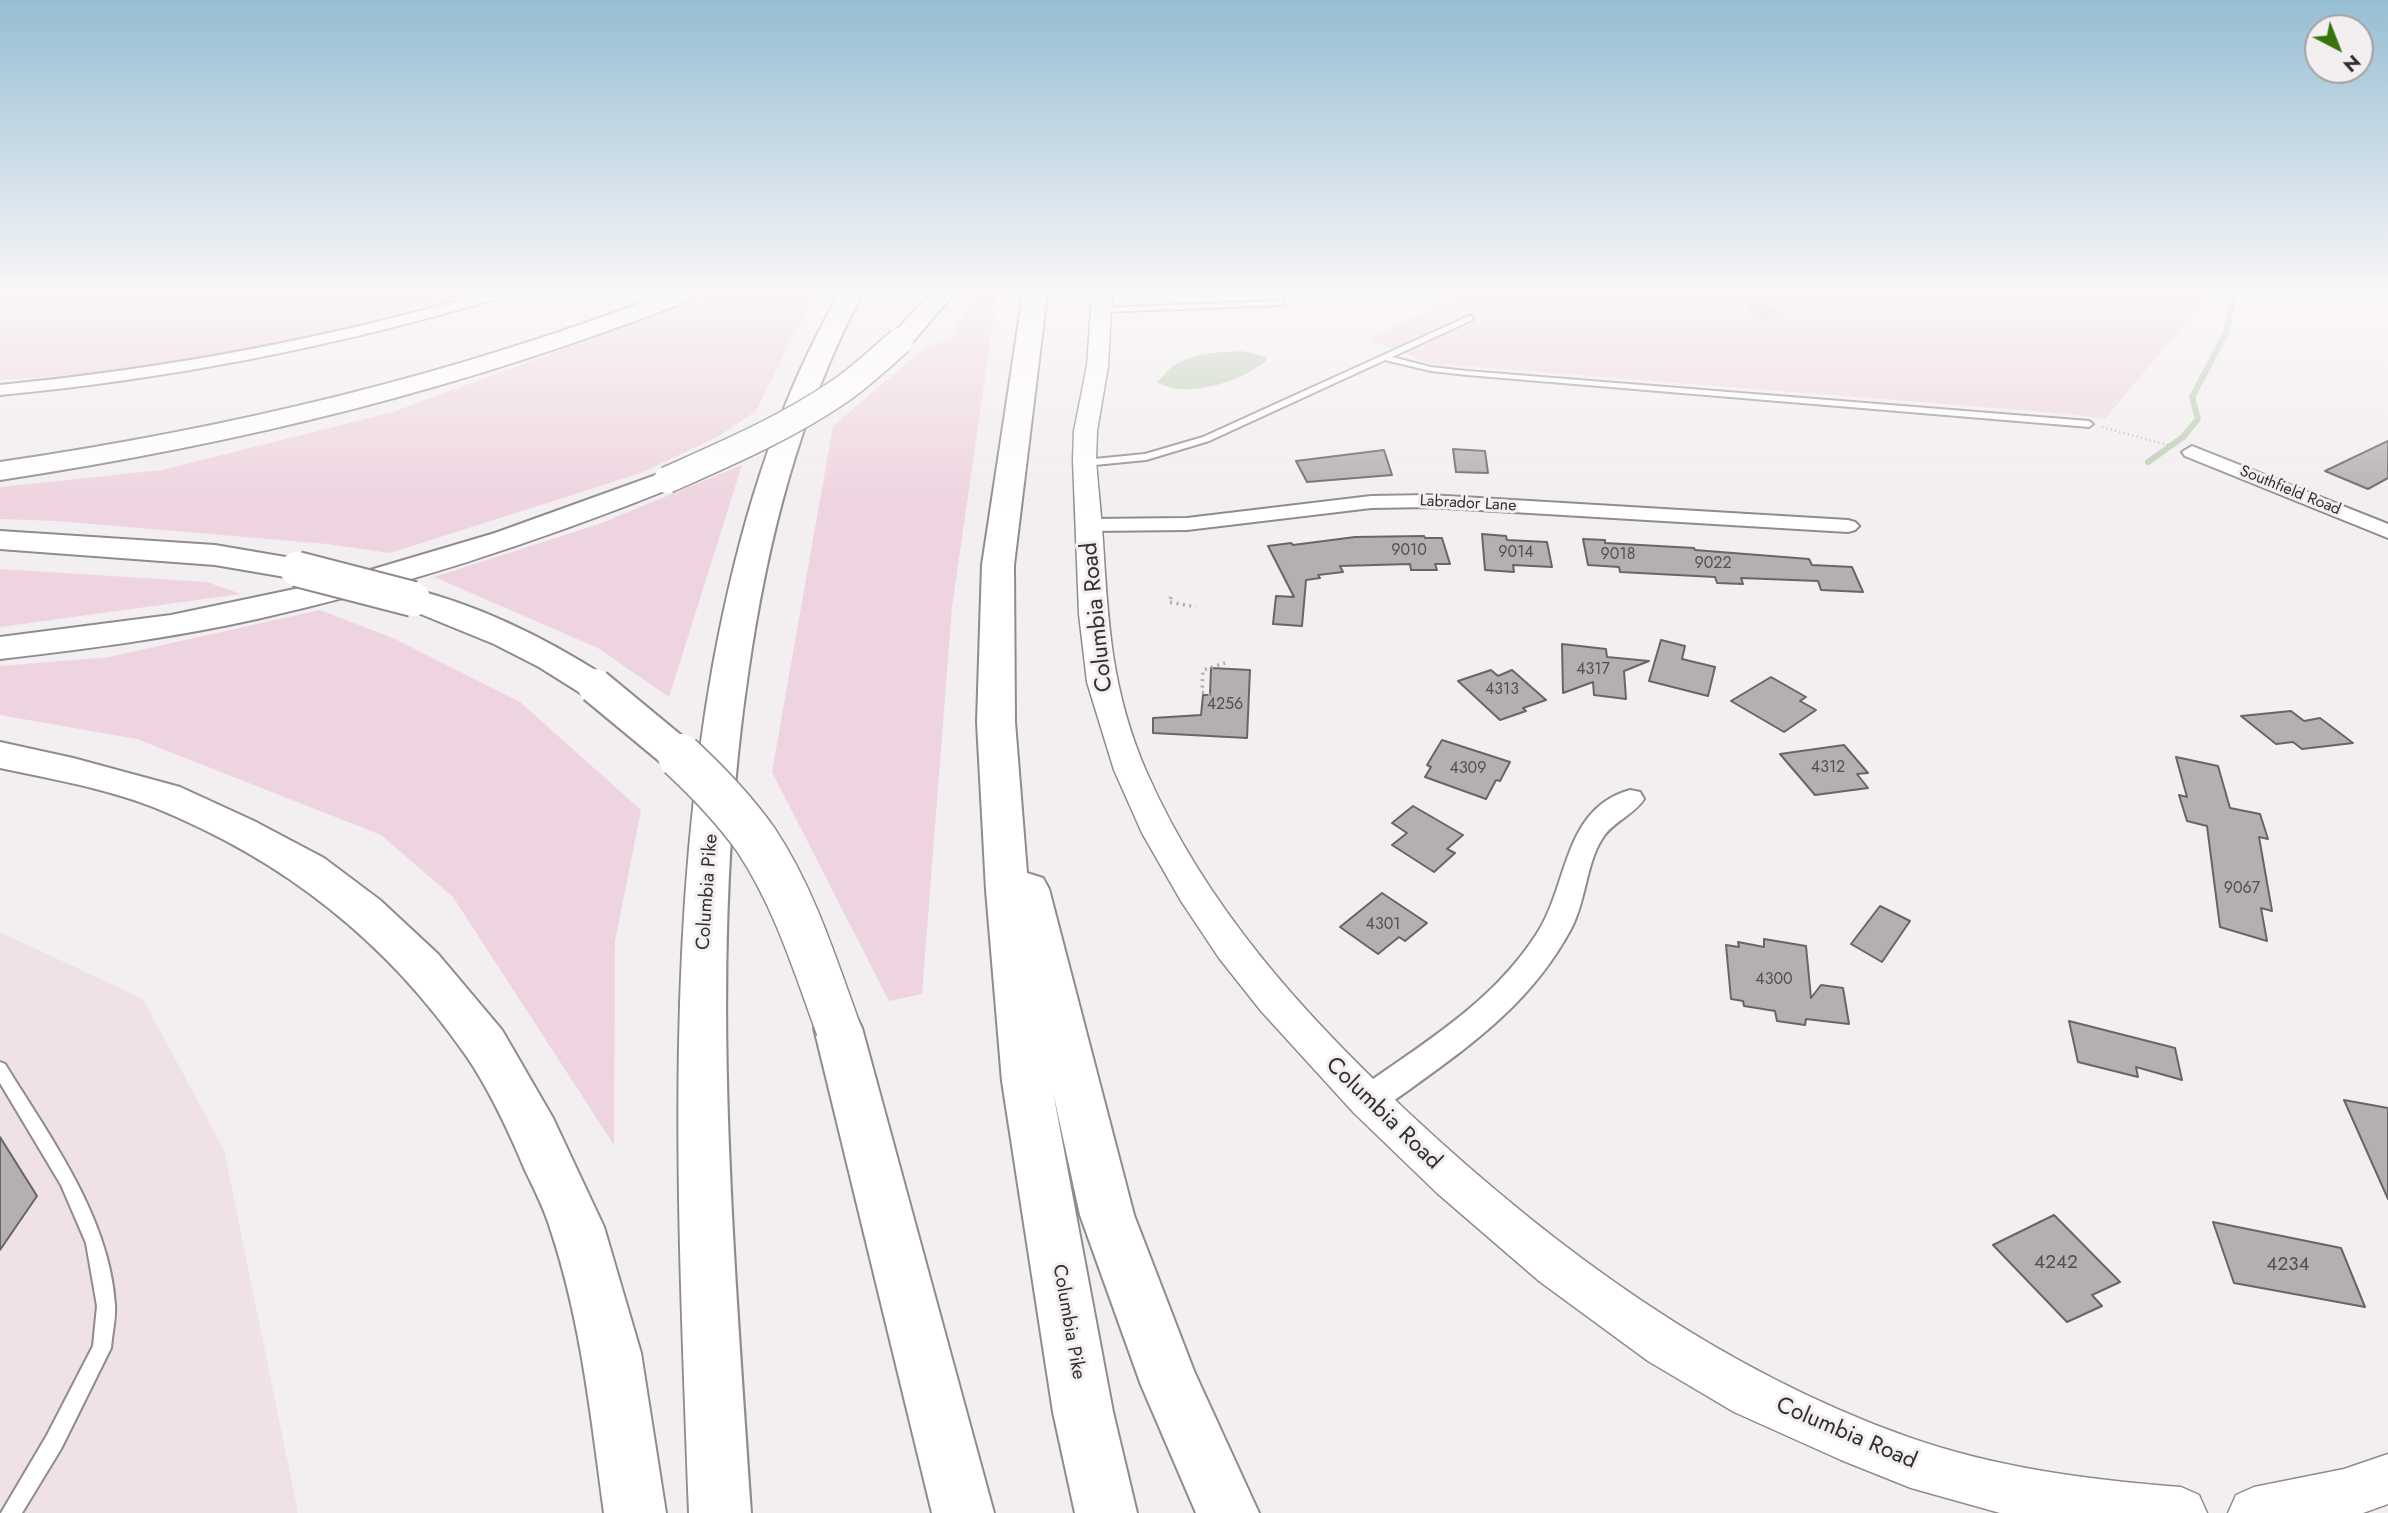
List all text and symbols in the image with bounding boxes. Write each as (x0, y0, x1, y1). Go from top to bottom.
north arrow (2304, 14, 2374, 84)
text: N (2337, 48, 2367, 79)
street label: Southfield Road (2237, 462, 2343, 520)
street label: Labrador Lane (1419, 492, 1517, 516)
street label: Columbia Road (1076, 541, 1120, 693)
house number: 9010 (1391, 541, 1427, 561)
house number: 9014 (1498, 543, 1534, 563)
house number: 9018 (1601, 545, 1635, 565)
house number: 9022 (1694, 554, 1732, 574)
house number: 4317 (1576, 660, 1610, 680)
house number: 4313 (1485, 680, 1519, 700)
house number: 4256 (1207, 695, 1243, 715)
house number: 4312 (1811, 758, 1845, 778)
house number: 4309 (1450, 759, 1486, 779)
street label: Columbia Pike (693, 833, 723, 951)
house number: 9067 (2224, 879, 2260, 899)
house number: 4301 (1366, 915, 1400, 935)
house number: 4300 (1755, 970, 1793, 990)
street label: Columbia Road (1319, 1052, 1447, 1176)
house number: 4242 (2034, 1252, 2078, 1274)
house number: 4234 (2266, 1254, 2310, 1276)
street label: Columbia Pike (1047, 1263, 1089, 1381)
street label: Columbia Road (1771, 1392, 1921, 1476)

